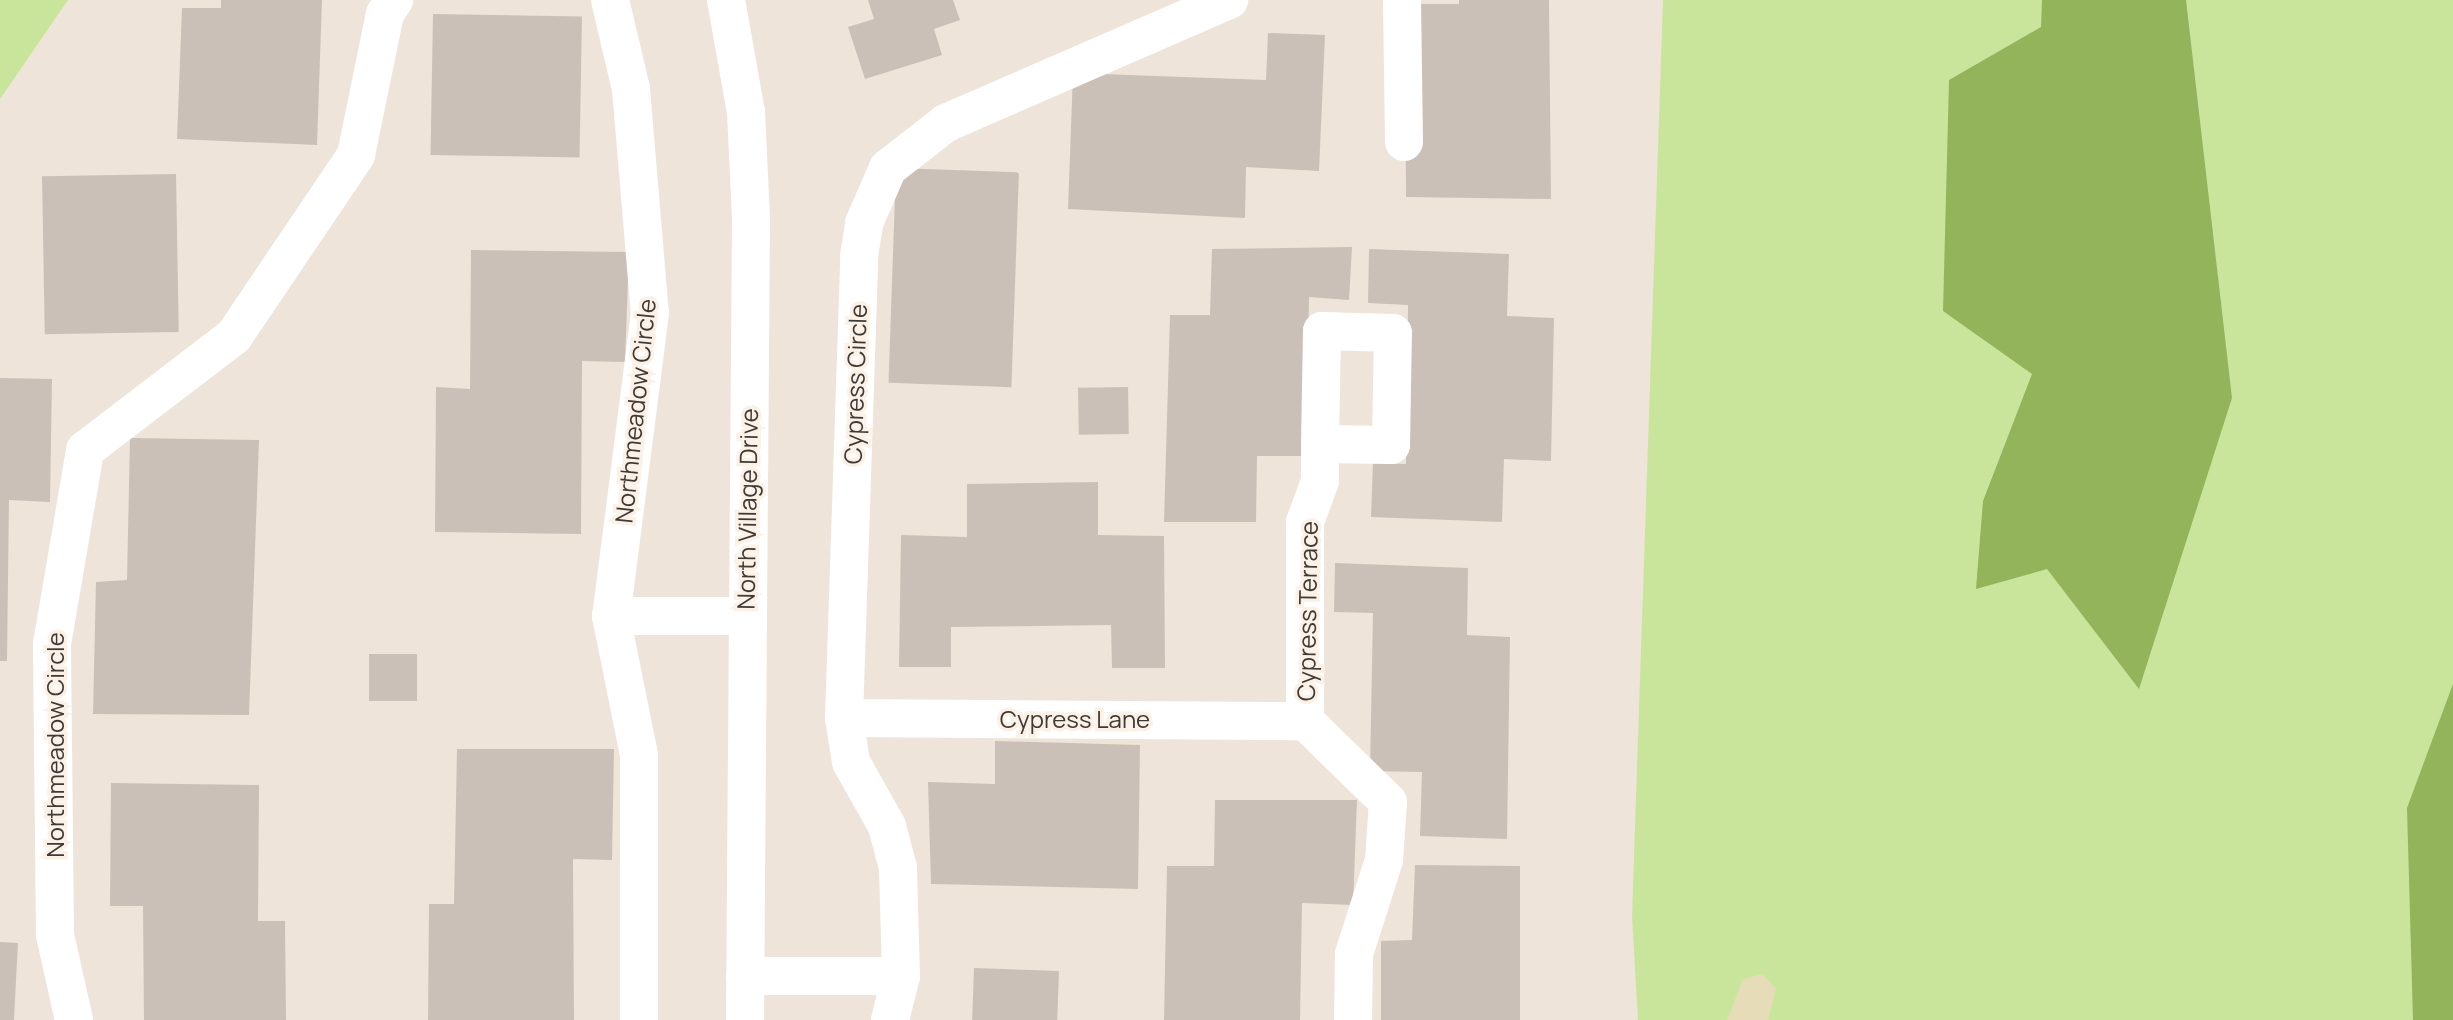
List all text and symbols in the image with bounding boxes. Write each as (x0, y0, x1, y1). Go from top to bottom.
street label: Northmeadow Circle (609, 297, 661, 525)
street label: Cypress Circle (838, 303, 872, 465)
street label: North Village Drive (731, 408, 763, 610)
street label: Cypress Terrace (1291, 521, 1323, 701)
street label: Northmeadow Circle (41, 632, 69, 858)
street label: Cypress Lane (1000, 705, 1150, 733)

